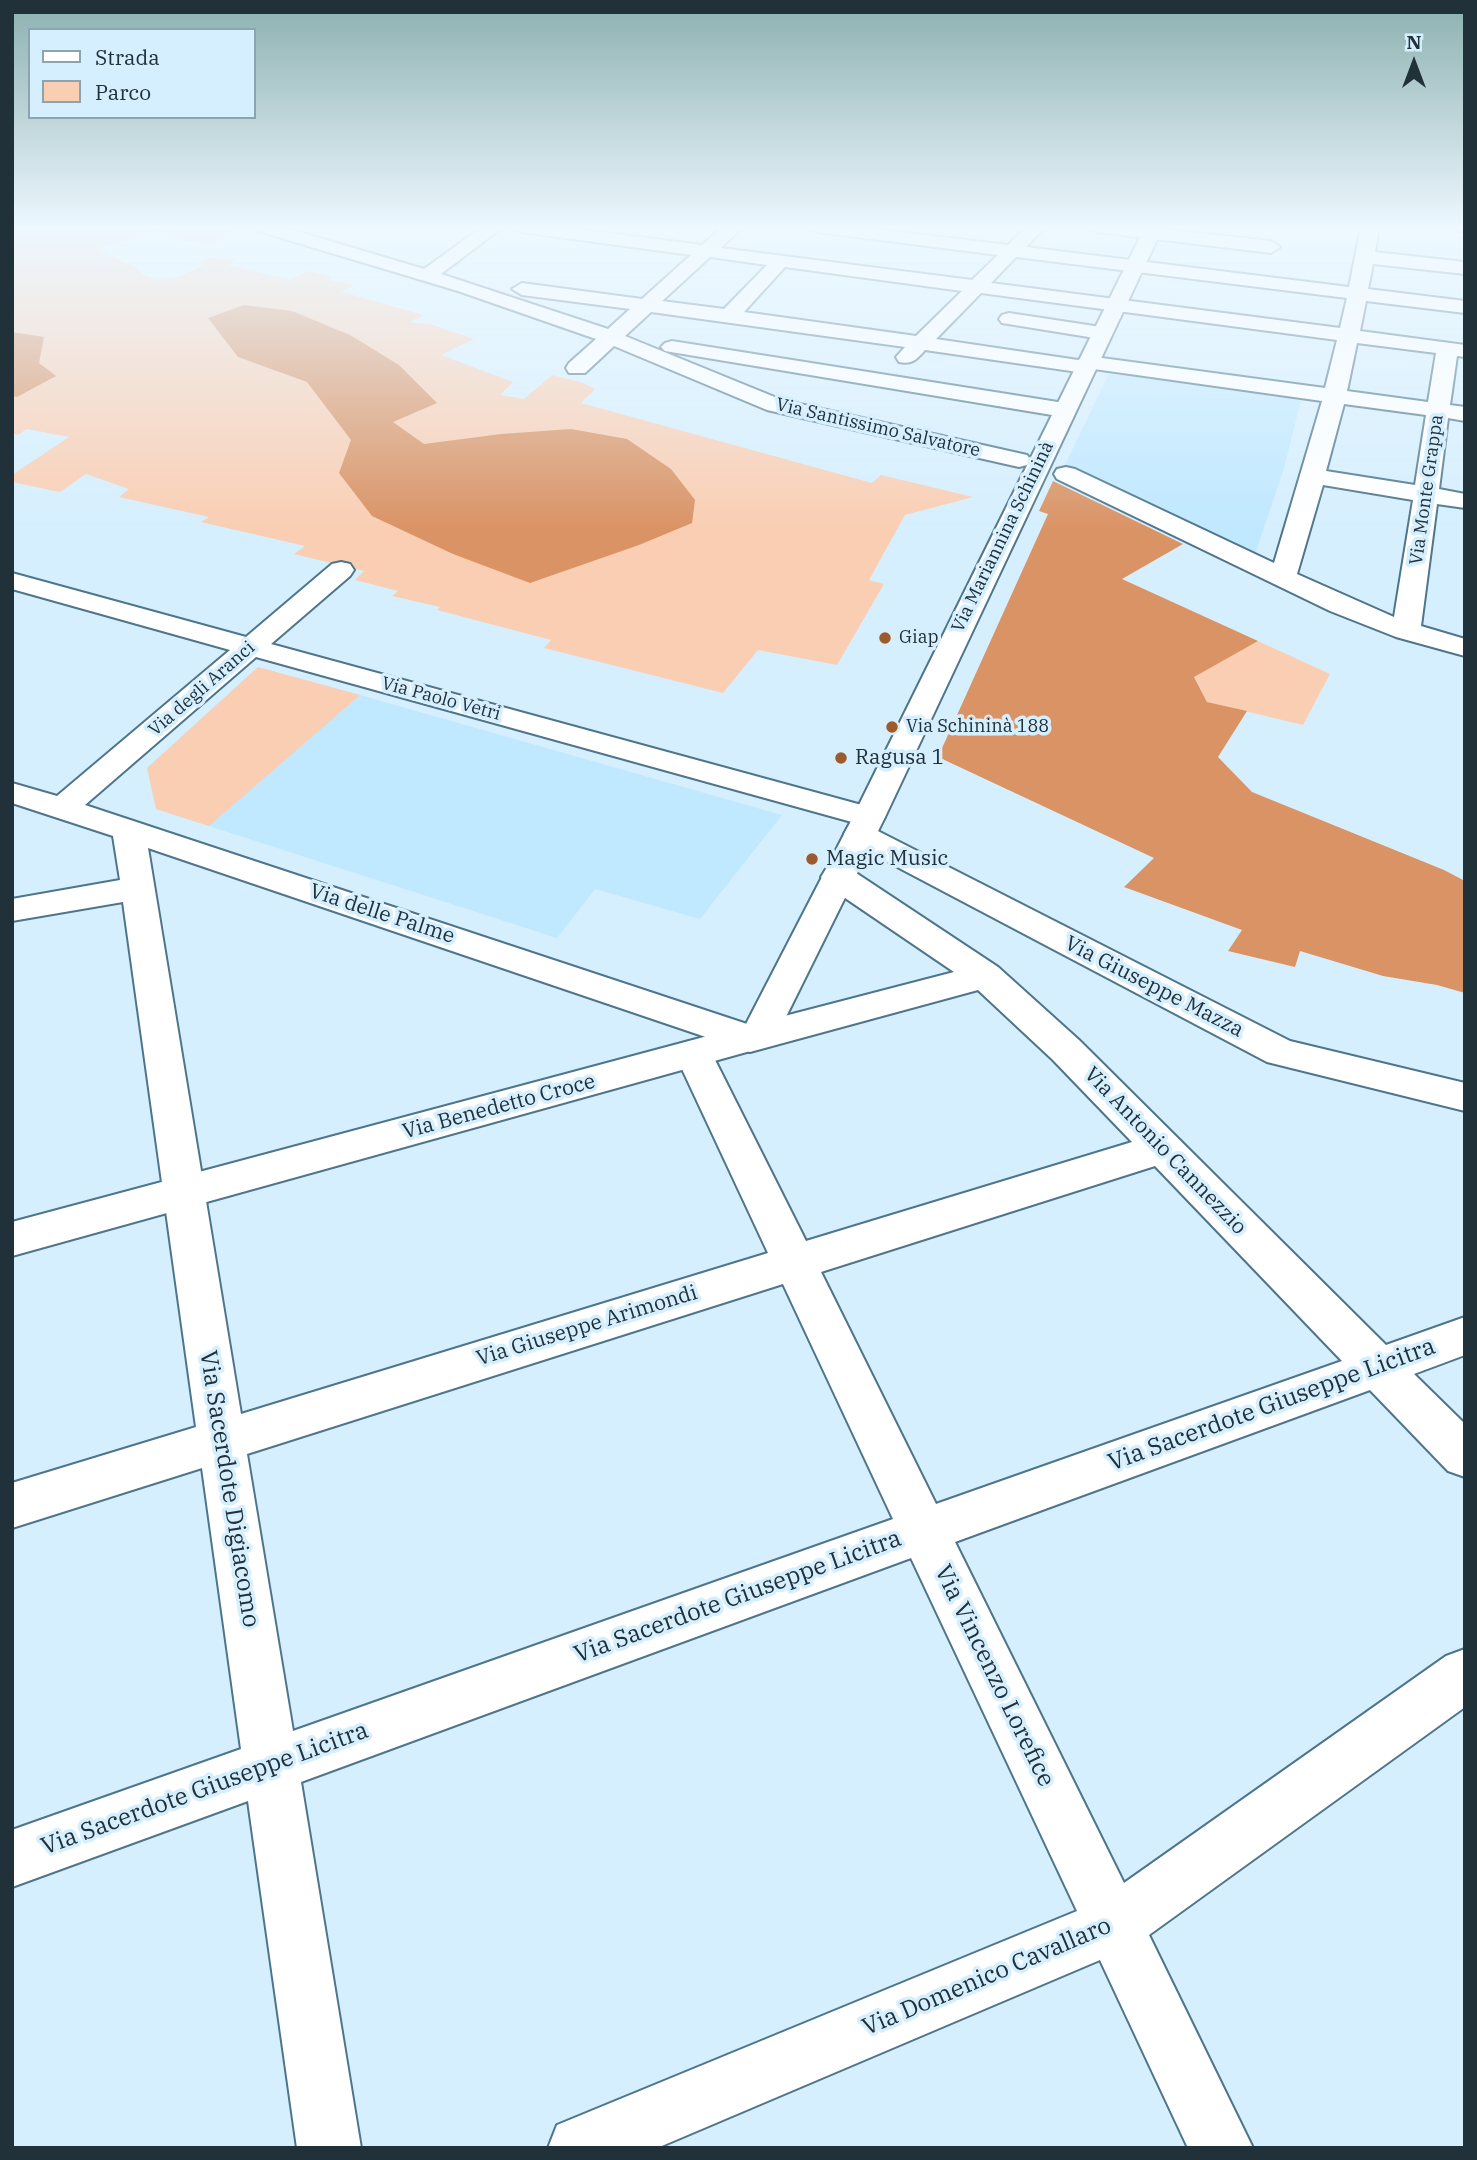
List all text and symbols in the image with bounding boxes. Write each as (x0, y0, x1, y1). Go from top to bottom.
legend (28, 28, 256, 119)
north arrow (1379, 28, 1449, 98)
text: N (1406, 30, 1422, 54)
text: Strada (95, 43, 160, 71)
text: Parco (95, 78, 151, 106)
street label: Via Santissimo Salvatore (774, 394, 982, 462)
street label: Via Monte Grappa (1406, 413, 1448, 567)
street label: Via Mariannina Schininà (947, 438, 1059, 636)
place label: Giap (899, 627, 939, 649)
marker: Giap (877, 630, 893, 646)
street label: Via degli Aranci (145, 637, 259, 741)
street label: Via Paolo Vetri (379, 673, 503, 725)
place label: Via Schininà 188 (906, 716, 1049, 738)
marker: Via Schininà 188 (884, 719, 900, 735)
place label: Ragusa 1 (855, 745, 944, 771)
marker: Ragusa 1 (833, 750, 849, 766)
place label: Magic Music (826, 846, 948, 872)
marker: Magic Music (804, 851, 820, 867)
street label: Via delle Palme (306, 879, 458, 949)
street label: Via Giuseppe Mazza (1060, 931, 1248, 1043)
street label: Via Antonio Cannezzio (1078, 1062, 1252, 1240)
street label: Via Benedetto Croce (400, 1069, 598, 1145)
street label: Via Giuseppe Arimondi (473, 1280, 701, 1372)
street label: Via Sacerdote Giuseppe Licitra (1105, 1332, 1439, 1478)
street label: Via Sacerdote Digiacomo (193, 1349, 265, 1629)
street label: Via Sacerdote Giuseppe Licitra (571, 1524, 905, 1670)
street label: Via Vincenzo Lorefice (928, 1561, 1060, 1791)
street label: Via Sacerdote Giuseppe Licitra (38, 1716, 372, 1862)
street label: Via Domenico Cavallaro (858, 1911, 1116, 2043)

